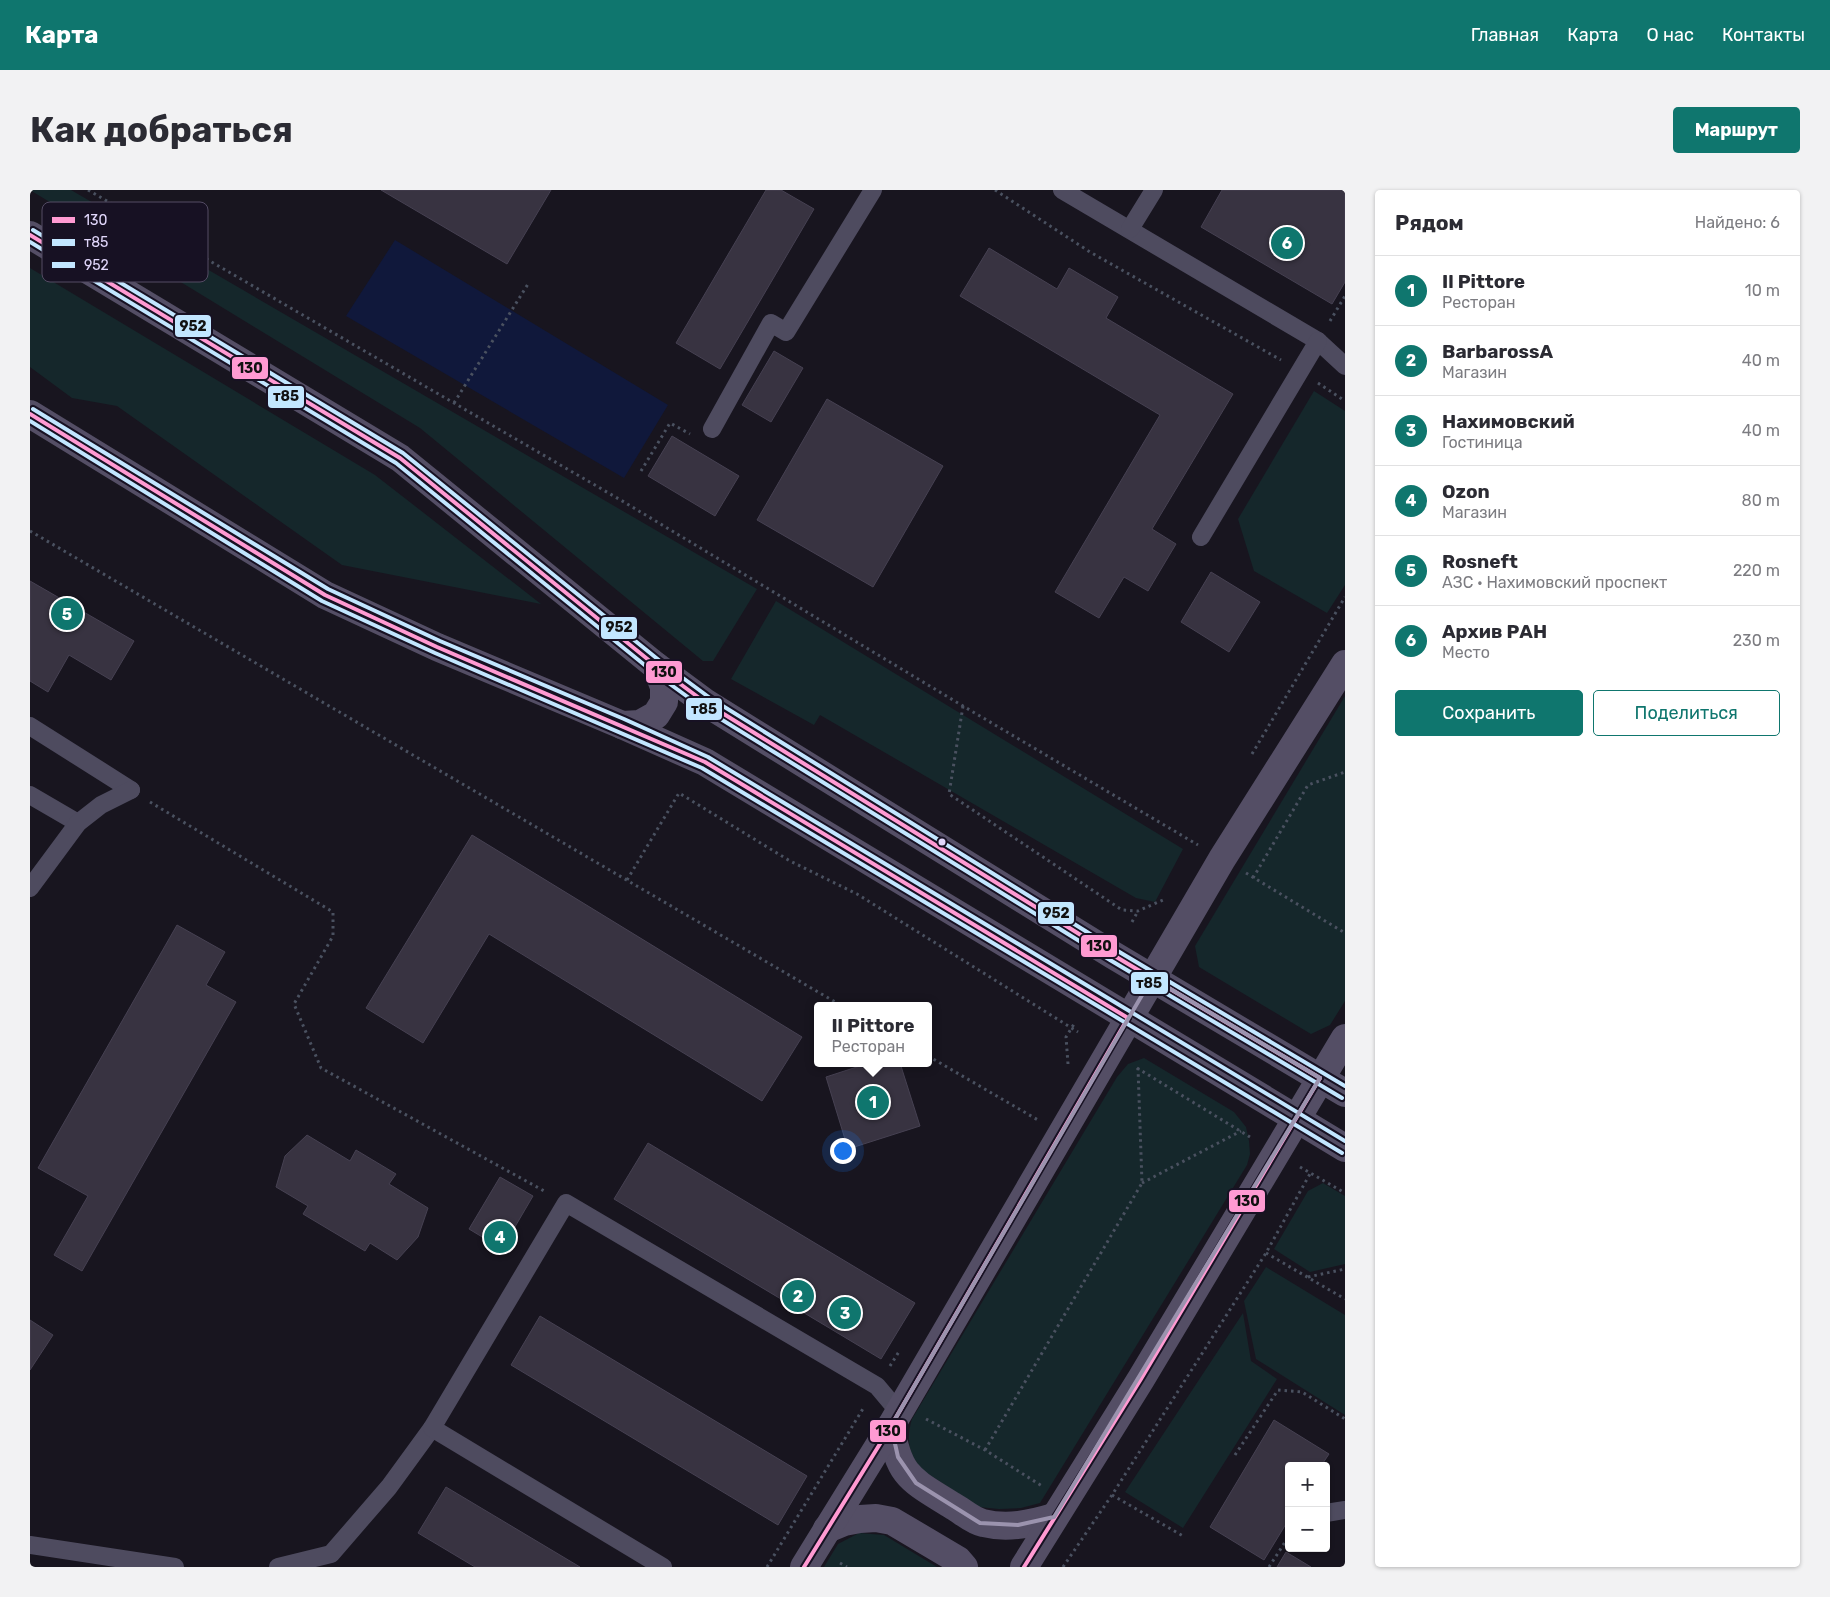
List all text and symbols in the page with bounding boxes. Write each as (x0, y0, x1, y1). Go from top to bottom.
text: Карта (25, 21, 98, 49)
text: Главная (1471, 24, 1539, 46)
text: Карта (1567, 24, 1619, 46)
text: О нас (1647, 24, 1694, 46)
text: Контакты (1722, 24, 1805, 46)
button: Маршрут (1673, 107, 1800, 153)
text: Как добраться (30, 109, 293, 151)
legend (42, 202, 208, 282)
text: Рядом (1395, 210, 1464, 235)
text: 130 (84, 212, 107, 229)
text: Найдено: 6 (1695, 213, 1780, 232)
pin: 6 (1271, 224, 1303, 262)
text: т85 (84, 234, 108, 251)
text: 952 (84, 257, 109, 274)
text: Il Pittore (1442, 270, 1525, 293)
text: 1 (1407, 281, 1415, 300)
text: 10 m (1745, 281, 1780, 300)
text: Ресторан (1442, 293, 1516, 312)
line badge: 952 (174, 314, 212, 338)
text: 952 (179, 318, 207, 335)
text: BarbarossA (1442, 340, 1553, 363)
text: 2 (1406, 351, 1416, 370)
text: 40 m (1742, 351, 1780, 370)
line badge: 130 (231, 356, 269, 380)
text: 130 (237, 360, 263, 377)
text: Магазин (1442, 363, 1507, 382)
line badge: т85 (267, 385, 305, 409)
text: т85 (273, 388, 299, 405)
text: Нахимовский (1442, 410, 1575, 433)
text: 3 (1406, 421, 1416, 440)
text: 40 m (1742, 421, 1780, 440)
text: Гостиница (1442, 433, 1523, 452)
text: Ozon (1442, 480, 1490, 503)
text: 4 (1406, 491, 1416, 510)
text: 80 m (1742, 491, 1780, 510)
text: Магазин (1442, 503, 1507, 522)
text: Rosneft (1442, 550, 1518, 573)
text: 5 (1406, 561, 1416, 580)
text: 220 m (1733, 561, 1780, 580)
text: АЗС · Нахимовский проспект (1442, 573, 1667, 592)
pin: 5 (51, 595, 83, 633)
line badge: 952 (600, 616, 638, 640)
text: 952 (605, 619, 633, 636)
text: Архив РАН (1442, 620, 1547, 643)
text: 6 (1406, 631, 1416, 650)
text: 230 m (1733, 631, 1780, 650)
text: Место (1442, 643, 1490, 662)
line badge: 130 (645, 660, 683, 684)
text: 130 (651, 664, 677, 681)
button: Сохранить (1395, 690, 1583, 736)
button: Поделиться (1593, 690, 1780, 736)
line badge: т85 (685, 697, 723, 721)
text: т85 (691, 701, 717, 718)
unlabelled marker (937, 837, 947, 847)
line badge: 952 (1037, 901, 1075, 925)
text: 952 (1042, 905, 1070, 922)
line badge: 130 (1080, 934, 1118, 958)
text: 130 (1086, 938, 1112, 955)
line badge: т85 (1130, 971, 1169, 995)
text: т85 (1136, 975, 1162, 992)
popup (814, 1002, 932, 1067)
text: Il Pittore (831, 1014, 915, 1037)
text: Ресторан (831, 1037, 905, 1056)
pin: 1 (857, 1083, 889, 1121)
your location (830, 1138, 856, 1164)
line badge: 130 (1228, 1189, 1266, 1213)
text: 130 (1234, 1193, 1260, 1210)
pin: 4 (484, 1218, 516, 1256)
pin: 2 (782, 1277, 814, 1315)
pin: 3 (829, 1294, 861, 1332)
line badge: 130 (869, 1419, 907, 1443)
text: 130 (875, 1423, 901, 1440)
map controls (1285, 1462, 1330, 1552)
button: + (1285, 1462, 1330, 1507)
button: − (1285, 1507, 1330, 1552)

